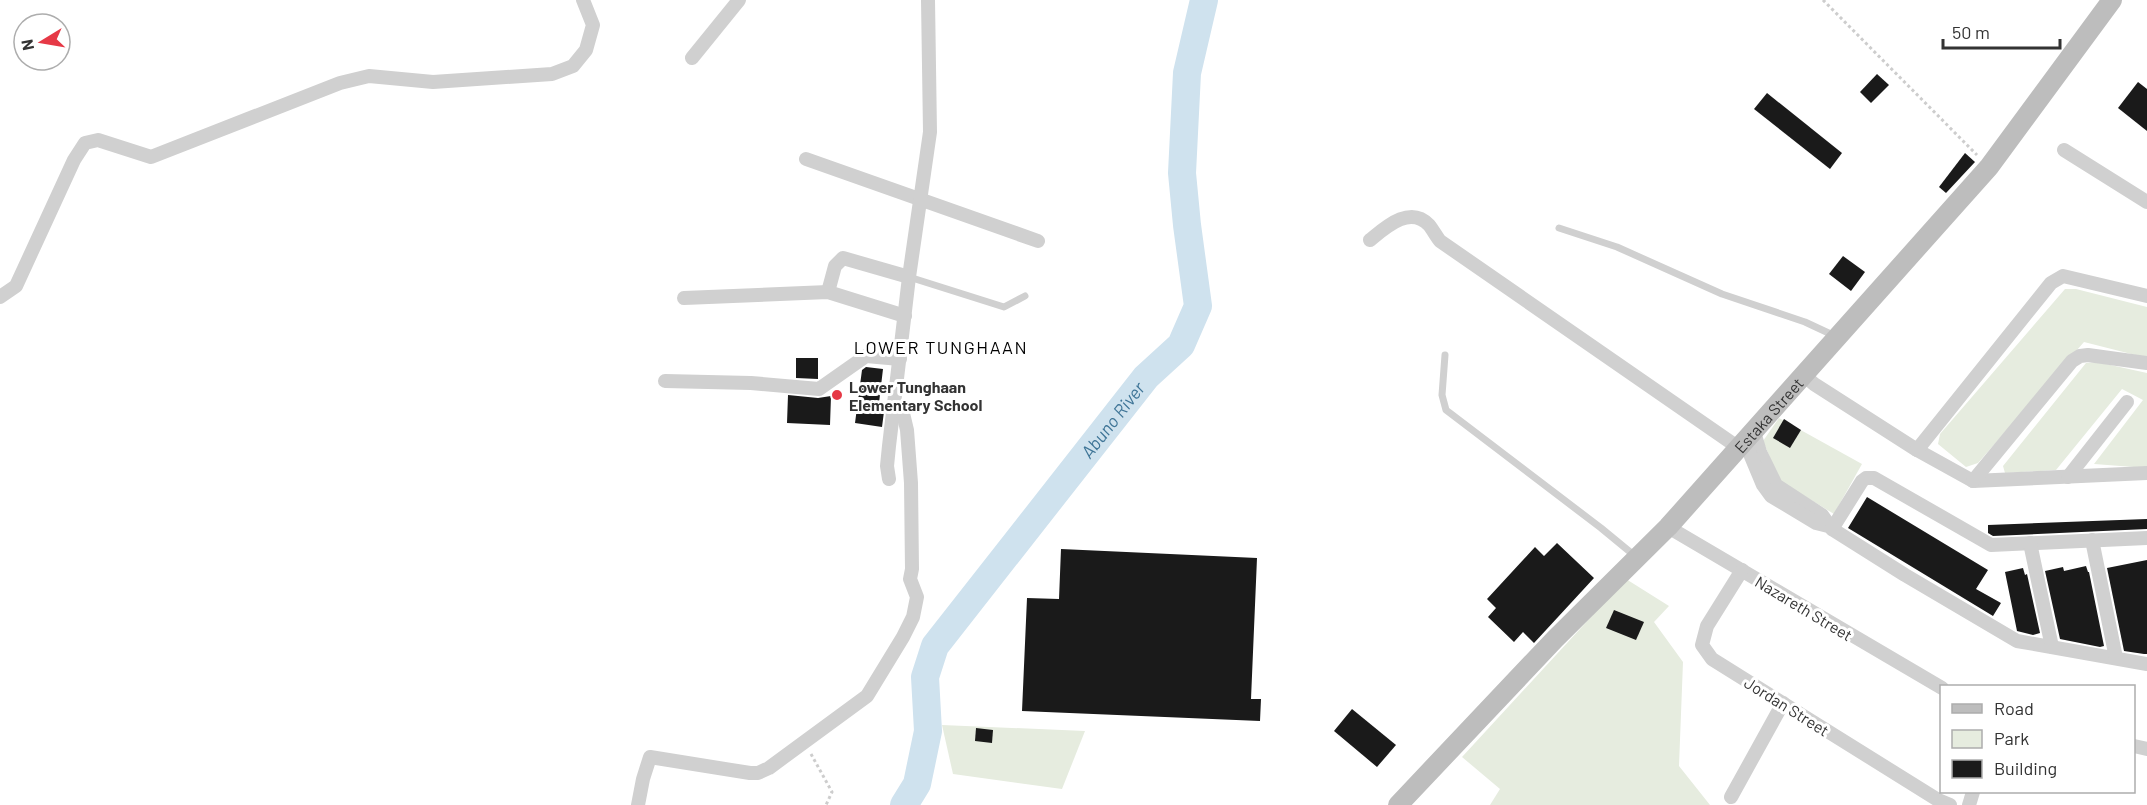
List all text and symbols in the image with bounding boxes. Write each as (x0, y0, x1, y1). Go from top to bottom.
north arrow (12, 12, 72, 72)
scale bar (1943, 12, 2060, 50)
text: 50 m (1952, 21, 1990, 43)
text: N (16, 38, 37, 52)
district label: LOWER TUNGHAAN (854, 336, 1028, 358)
street label: Estaka Street (1730, 373, 1807, 456)
place label: Lower Tunghaan Elementary School (849, 377, 983, 414)
water label: Abuno River (1076, 377, 1149, 462)
marker: Lower Tunghaan Elementary School (830, 388, 844, 402)
street label: Nazareth Street (1752, 572, 1856, 644)
street label: Jordan Street (1741, 672, 1833, 740)
legend (1940, 685, 2135, 793)
text: Road (1994, 697, 2034, 719)
text: Park (1994, 727, 2029, 749)
text: Building (1994, 757, 2057, 779)

